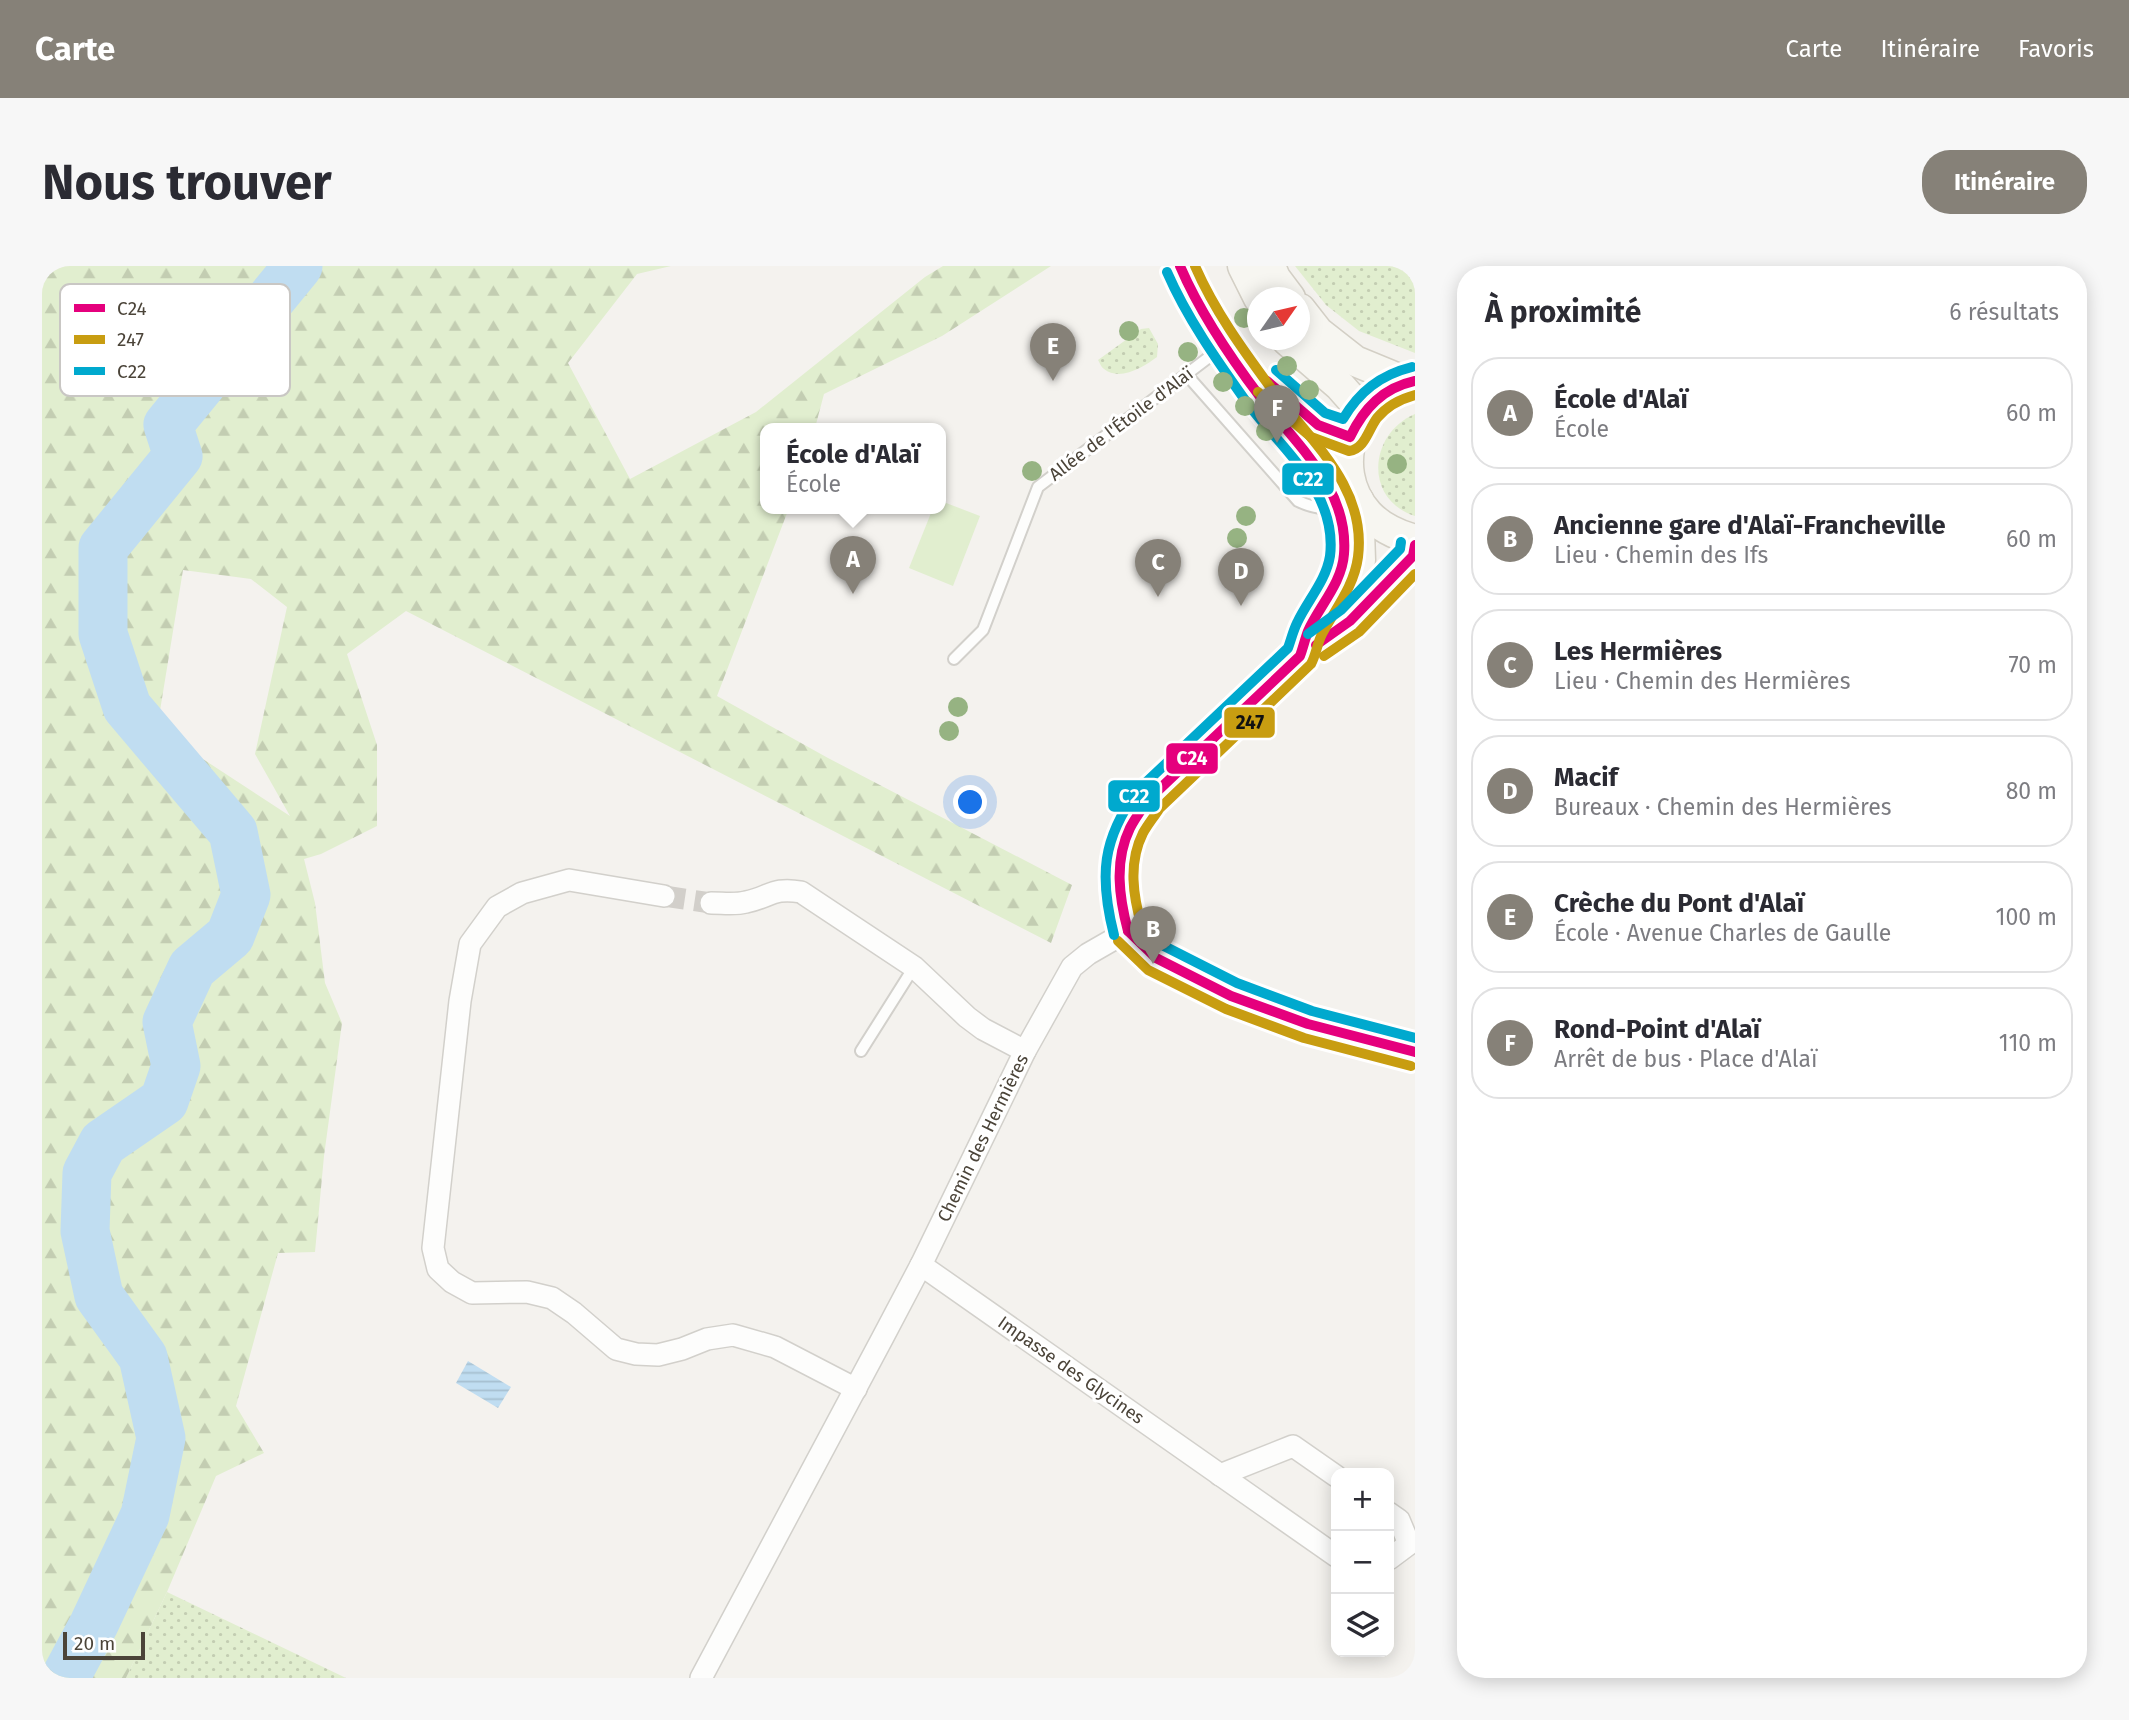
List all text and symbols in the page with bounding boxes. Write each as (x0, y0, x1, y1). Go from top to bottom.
text: Carte (35, 29, 115, 69)
text: Carte (1786, 35, 1842, 63)
text: Itinéraire (1880, 35, 1980, 63)
text: Favoris (2018, 35, 2094, 63)
button: Itinéraire (1922, 150, 2087, 214)
text: Nous trouver (42, 153, 332, 212)
legend (60, 284, 290, 396)
north arrow (1247, 287, 1310, 350)
text: À proximité (1485, 294, 1641, 330)
text: C24 (117, 297, 147, 320)
text: 6 résultats (1949, 298, 2059, 326)
pin: E (1030, 323, 1076, 381)
text: 247 (117, 328, 144, 351)
text: C22 (117, 360, 146, 383)
street label: Allée de l'Étoile d'Alaï (1044, 361, 1198, 485)
text: École d'Alaï (1554, 384, 1688, 415)
pin: F (1254, 385, 1300, 443)
text: A (1503, 399, 1517, 427)
text: 60 m (2006, 399, 2057, 427)
text: École (1554, 415, 1609, 443)
popup (760, 423, 946, 514)
text: École d'Alaï (786, 439, 920, 470)
line badge: C22 (1281, 462, 1335, 496)
text: C22 (1293, 468, 1323, 491)
text: École (786, 470, 841, 498)
text: Ancienne gare d'Alaï-Francheville (1554, 510, 1946, 541)
text: B (1503, 525, 1517, 553)
text: 60 m (2006, 525, 2057, 553)
pin: A (830, 536, 876, 594)
pin: C (1135, 539, 1181, 597)
text: Lieu · Chemin des Ifs (1554, 541, 1768, 569)
pin: D (1218, 548, 1264, 606)
text: Les Hermières (1554, 636, 1722, 667)
text: C (1503, 651, 1517, 679)
text: 70 m (2008, 651, 2057, 679)
text: Lieu · Chemin des Hermières (1554, 667, 1850, 695)
line badge: 247 (1223, 706, 1276, 739)
text: 247 (1236, 711, 1264, 734)
line badge: C24 (1165, 742, 1219, 775)
text: C24 (1177, 747, 1208, 770)
text: Macif (1554, 762, 1618, 793)
text: D (1503, 777, 1517, 805)
text: 80 m (2006, 777, 2057, 805)
line badge: C22 (1107, 779, 1161, 813)
your location (953, 785, 987, 819)
text: C22 (1119, 785, 1149, 808)
text: Bureaux · Chemin des Hermières (1554, 793, 1891, 821)
text: Crèche du Pont d'Alaï (1554, 888, 1804, 919)
text: E (1504, 903, 1516, 931)
text: 100 m (1996, 903, 2057, 931)
pin: B (1130, 906, 1176, 964)
text: École · Avenue Charles de Gaulle (1554, 919, 1891, 947)
text: Rond-Point d'Alaï (1554, 1014, 1760, 1045)
text: F (1504, 1029, 1516, 1057)
text: 110 m (1999, 1029, 2057, 1057)
text: Arrêt de bus · Place d'Alaï (1554, 1045, 1817, 1073)
street label: Chemin des Hermières (933, 1051, 1033, 1225)
street label: Impasse des Glycines (994, 1311, 1148, 1429)
map controls (1331, 1468, 1394, 1657)
button: + (1331, 1468, 1394, 1531)
button: − (1331, 1531, 1394, 1594)
button: layers (1331, 1594, 1394, 1657)
scale bar (63, 1629, 145, 1661)
text: 20 m (74, 1632, 115, 1655)

